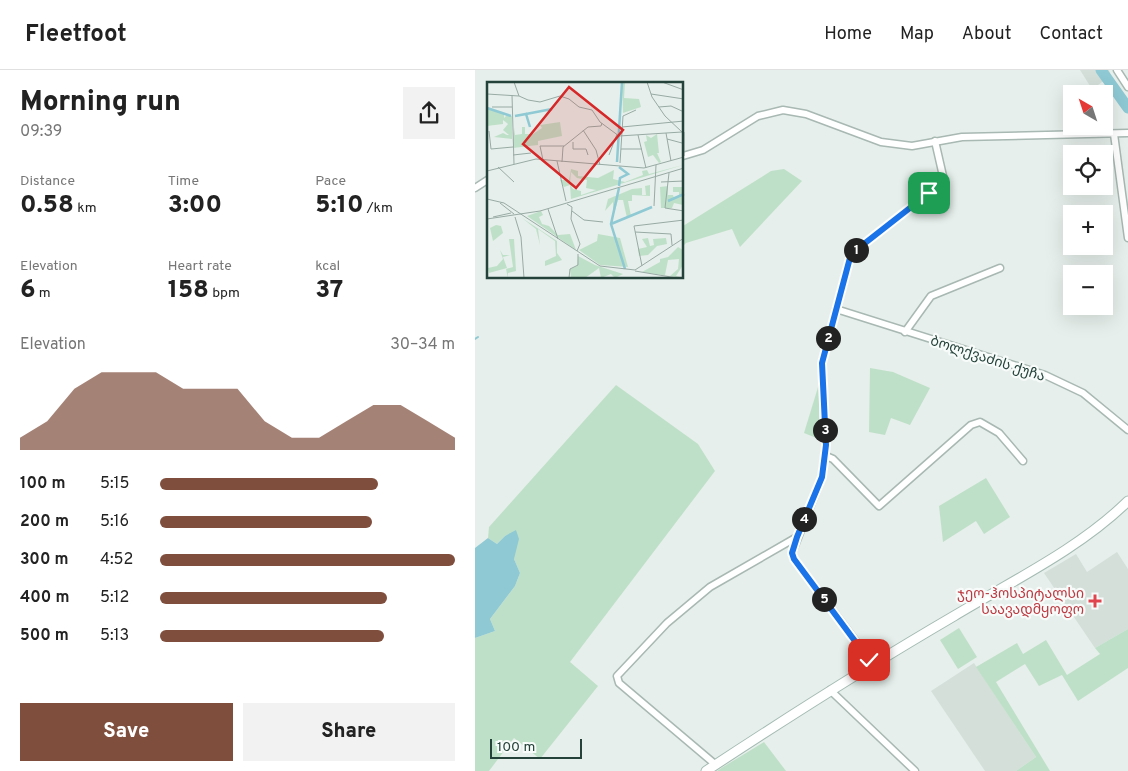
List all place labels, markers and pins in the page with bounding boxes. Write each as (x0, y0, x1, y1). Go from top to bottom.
pin (908, 172, 950, 214)
pin: 1 (843, 238, 869, 262)
pin: 2 (815, 326, 841, 350)
pin: 3 (813, 418, 837, 442)
pin: 4 (791, 506, 817, 532)
pin: 5 (811, 586, 837, 612)
place label: ჯეო-ჰოსპიტალსი საავადმყოფო (957, 586, 1084, 619)
marker: ჯეო-ჰოსპიტალსი საავადმყოფო (1088, 594, 1102, 608)
pin (848, 639, 890, 681)

